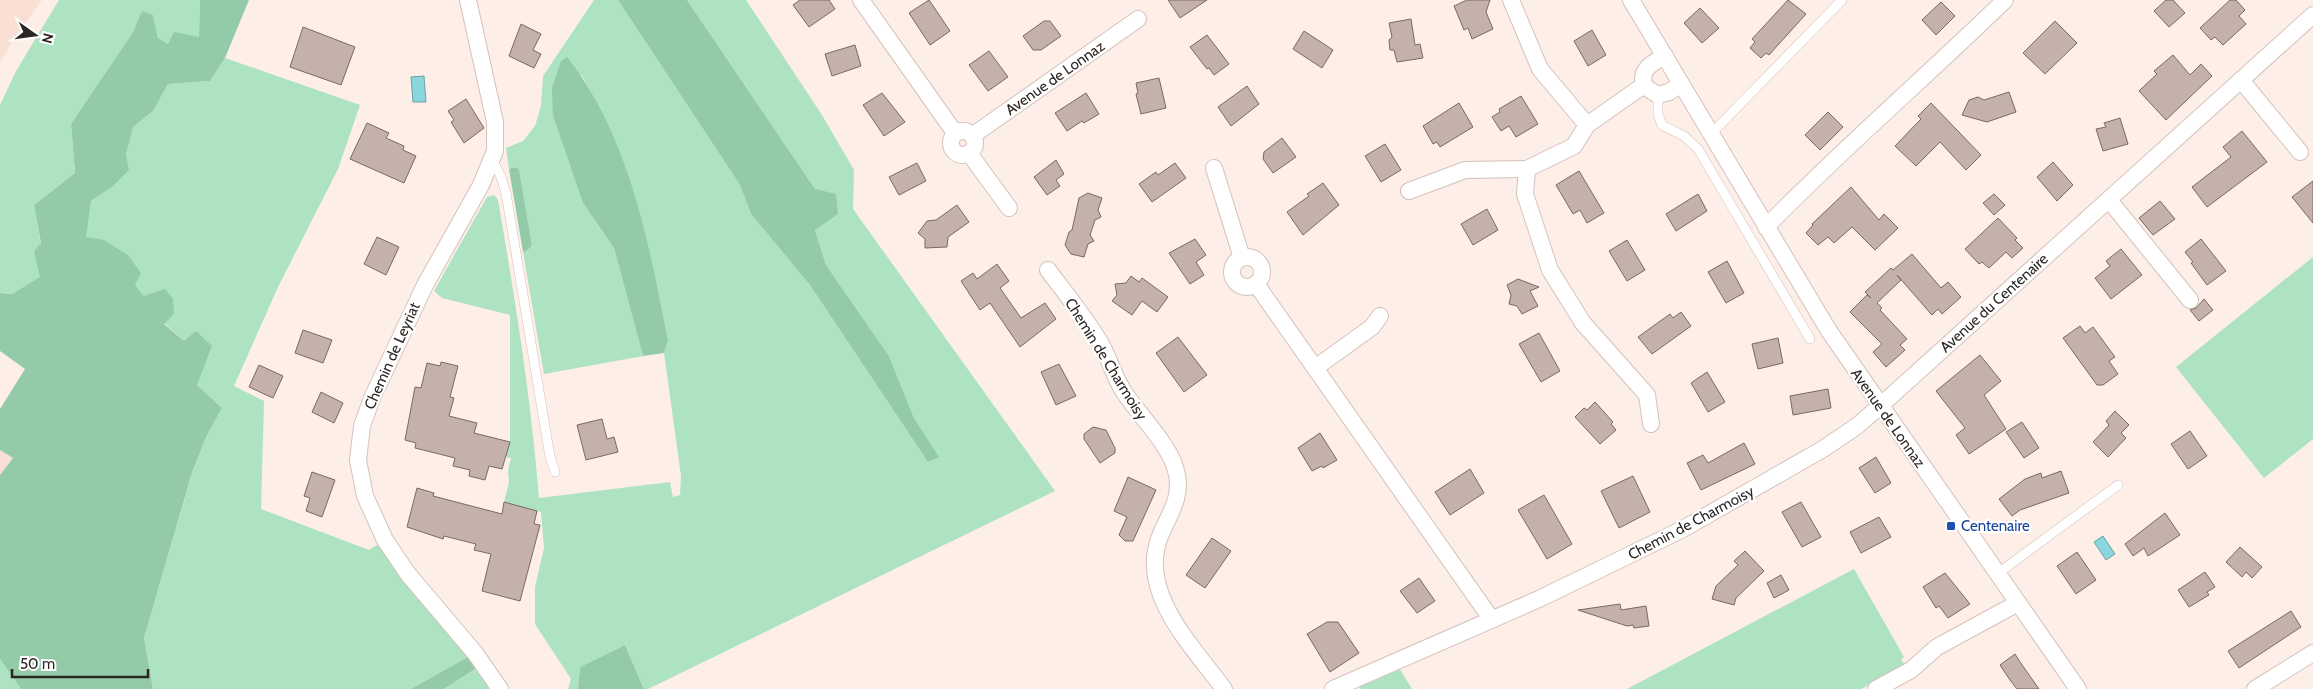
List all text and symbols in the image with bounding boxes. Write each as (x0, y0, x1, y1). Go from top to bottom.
north arrow (10, 10, 60, 60)
text: N (38, 31, 58, 45)
street label: Avenue de Lonnaz (1002, 37, 1108, 119)
street label: Avenue du Centenaire (1936, 250, 2052, 356)
street label: Chemin de Charmoisy (1061, 295, 1151, 424)
street label: Chemin de Leyriat (360, 300, 424, 412)
street label: Avenue de Lonnaz (1847, 365, 1929, 471)
street label: Chemin de Charmoisy (1625, 482, 1757, 564)
place label: Centenaire (1961, 517, 2030, 535)
marker: Centenaire (1945, 520, 1957, 532)
scale bar (12, 646, 149, 678)
text: 50 m (20, 655, 55, 673)

